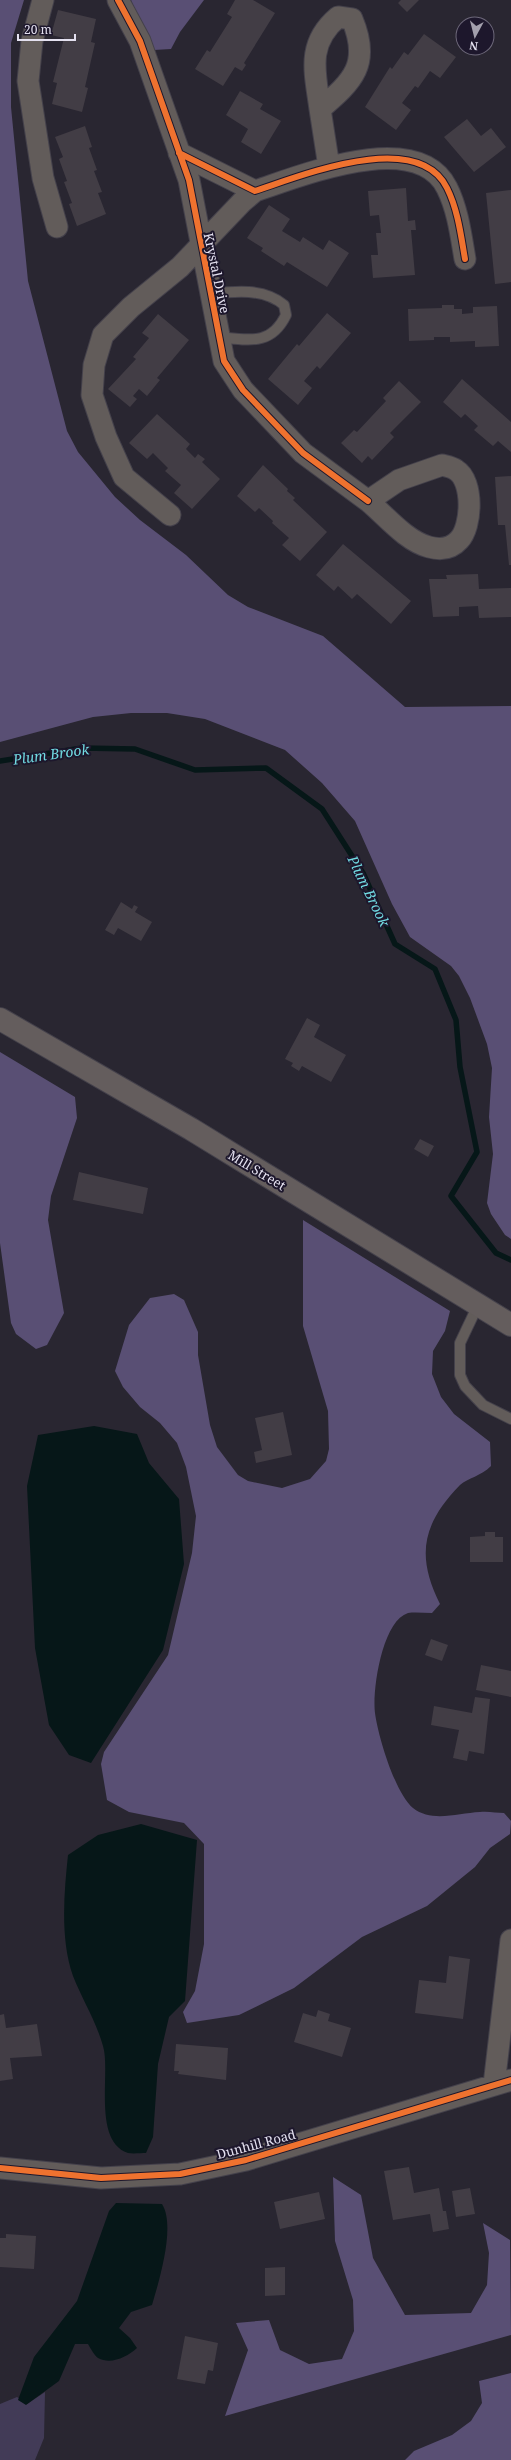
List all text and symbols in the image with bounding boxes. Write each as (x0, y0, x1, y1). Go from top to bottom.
scale bar (18, 16, 75, 42)
north arrow (455, 16, 495, 56)
text: 20 m (24, 21, 52, 38)
text: N (468, 38, 479, 54)
street label: Krystal Drive (200, 231, 234, 315)
water label: Plum Brook (11, 739, 91, 769)
water label: Plum Brook (343, 851, 395, 931)
street label: Mill Street (225, 1146, 289, 1194)
street label: Dunhill Road (214, 2125, 298, 2163)

